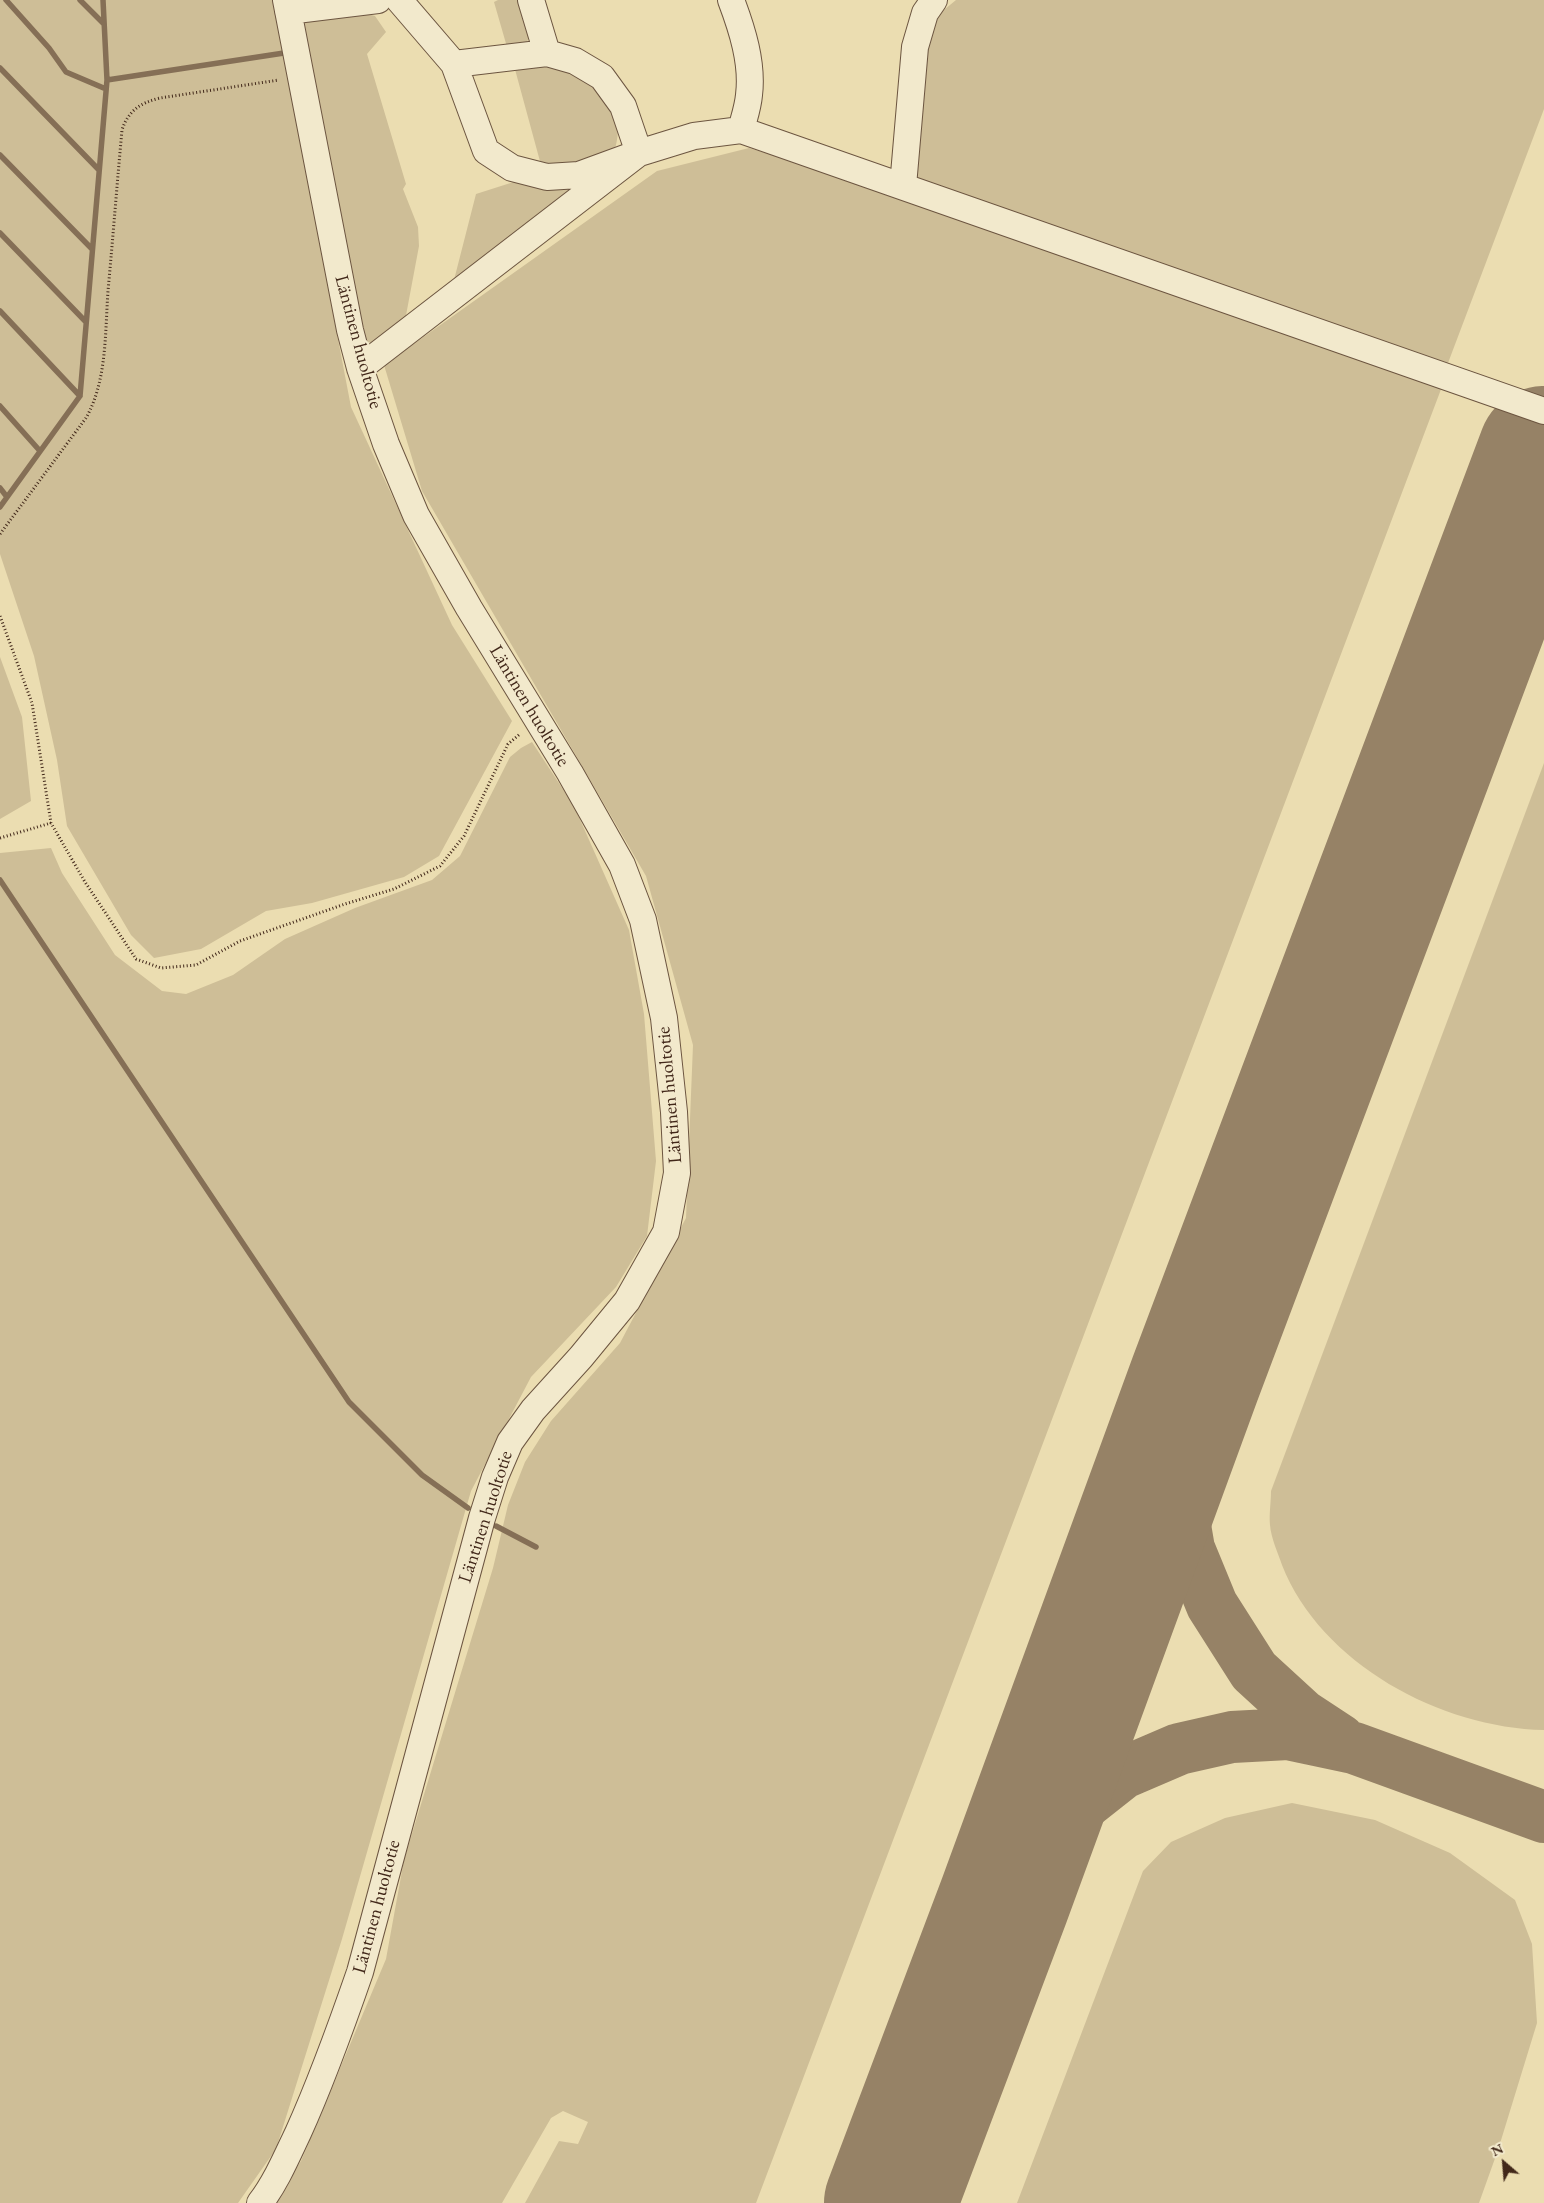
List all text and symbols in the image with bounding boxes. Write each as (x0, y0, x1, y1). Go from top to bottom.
street label: Läntinen huoltotie (329, 273, 387, 411)
street label: Läntinen huoltotie (484, 641, 574, 771)
street label: Läntinen huoltotie (653, 1026, 687, 1164)
street label: Läntinen huoltotie (454, 1448, 518, 1586)
street label: Läntinen huoltotie (348, 1838, 406, 1976)
north arrow (1479, 2138, 1529, 2188)
text: N (1488, 2139, 1506, 2160)

